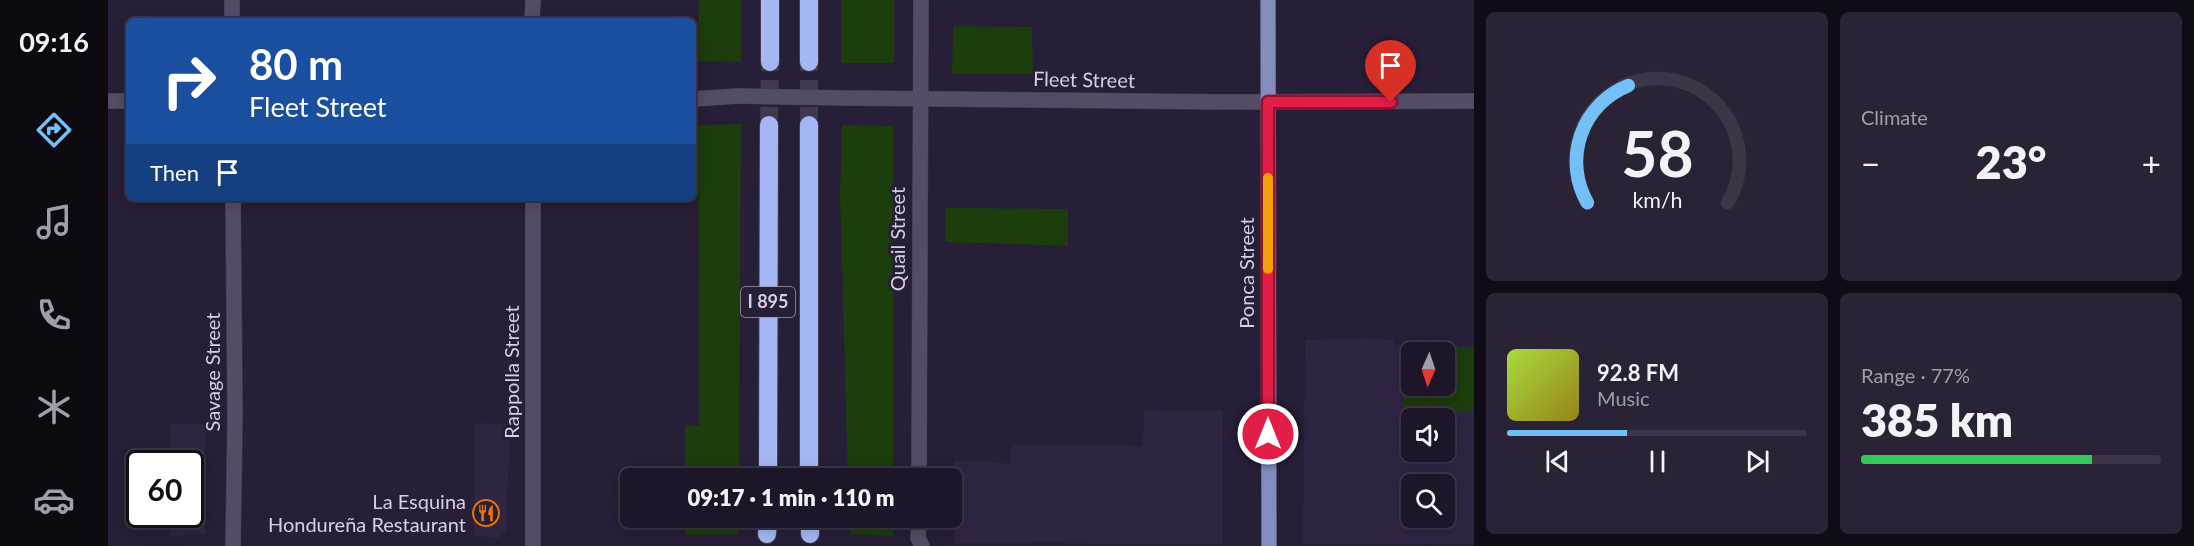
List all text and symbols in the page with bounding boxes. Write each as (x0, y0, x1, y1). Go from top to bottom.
text: 09:16 (19, 25, 89, 58)
text: 80 m (249, 39, 343, 89)
pin (1365, 40, 1416, 102)
icon: right (150, 42, 228, 120)
icon: arrive (1374, 49, 1407, 82)
street label: Fleet Street (1033, 66, 1135, 92)
text: Fleet Street (249, 90, 387, 123)
text: Climate (1861, 105, 1928, 129)
icon: directions (33, 109, 75, 151)
text: 58 (1621, 115, 1693, 190)
text: 23° (1976, 135, 2046, 189)
text: − (1861, 143, 1880, 183)
text: + (2142, 143, 2161, 183)
icon: arrive (211, 156, 244, 189)
text: Then (150, 159, 199, 186)
street label: Quail Street (885, 187, 909, 291)
text: km/h (1632, 188, 1682, 214)
icon: music (33, 201, 75, 243)
street label: Ponca Street (1234, 217, 1258, 329)
road number: I 895 (741, 287, 795, 317)
icon: phone (33, 294, 75, 336)
street label: Rappolla Street (499, 305, 523, 439)
street label: Savage Street (200, 312, 224, 432)
north arrow (1401, 342, 1455, 396)
map controls (1401, 342, 1455, 528)
text: 92.8 FM (1597, 359, 1679, 386)
text: Range · 77% (1861, 363, 1970, 387)
icon: climate (33, 386, 75, 428)
text: Music (1597, 386, 1650, 410)
text: 385 km (1861, 393, 2013, 447)
position arrow (1236, 402, 1300, 466)
button: sound (1401, 408, 1455, 462)
icon: previous (1541, 445, 1574, 478)
icon: pause (1641, 445, 1674, 478)
icon: next (1741, 445, 1774, 478)
speed limit sign: 60 (126, 450, 204, 528)
button: search (1401, 474, 1455, 528)
icon: car (33, 479, 75, 521)
text: 09:17 · 1 min · 110 m (688, 484, 894, 511)
place label: La Esquina Hondureña Restaurant (268, 489, 466, 536)
restaurant icon: La Esquina Hondureña Restaurant (471, 498, 501, 528)

